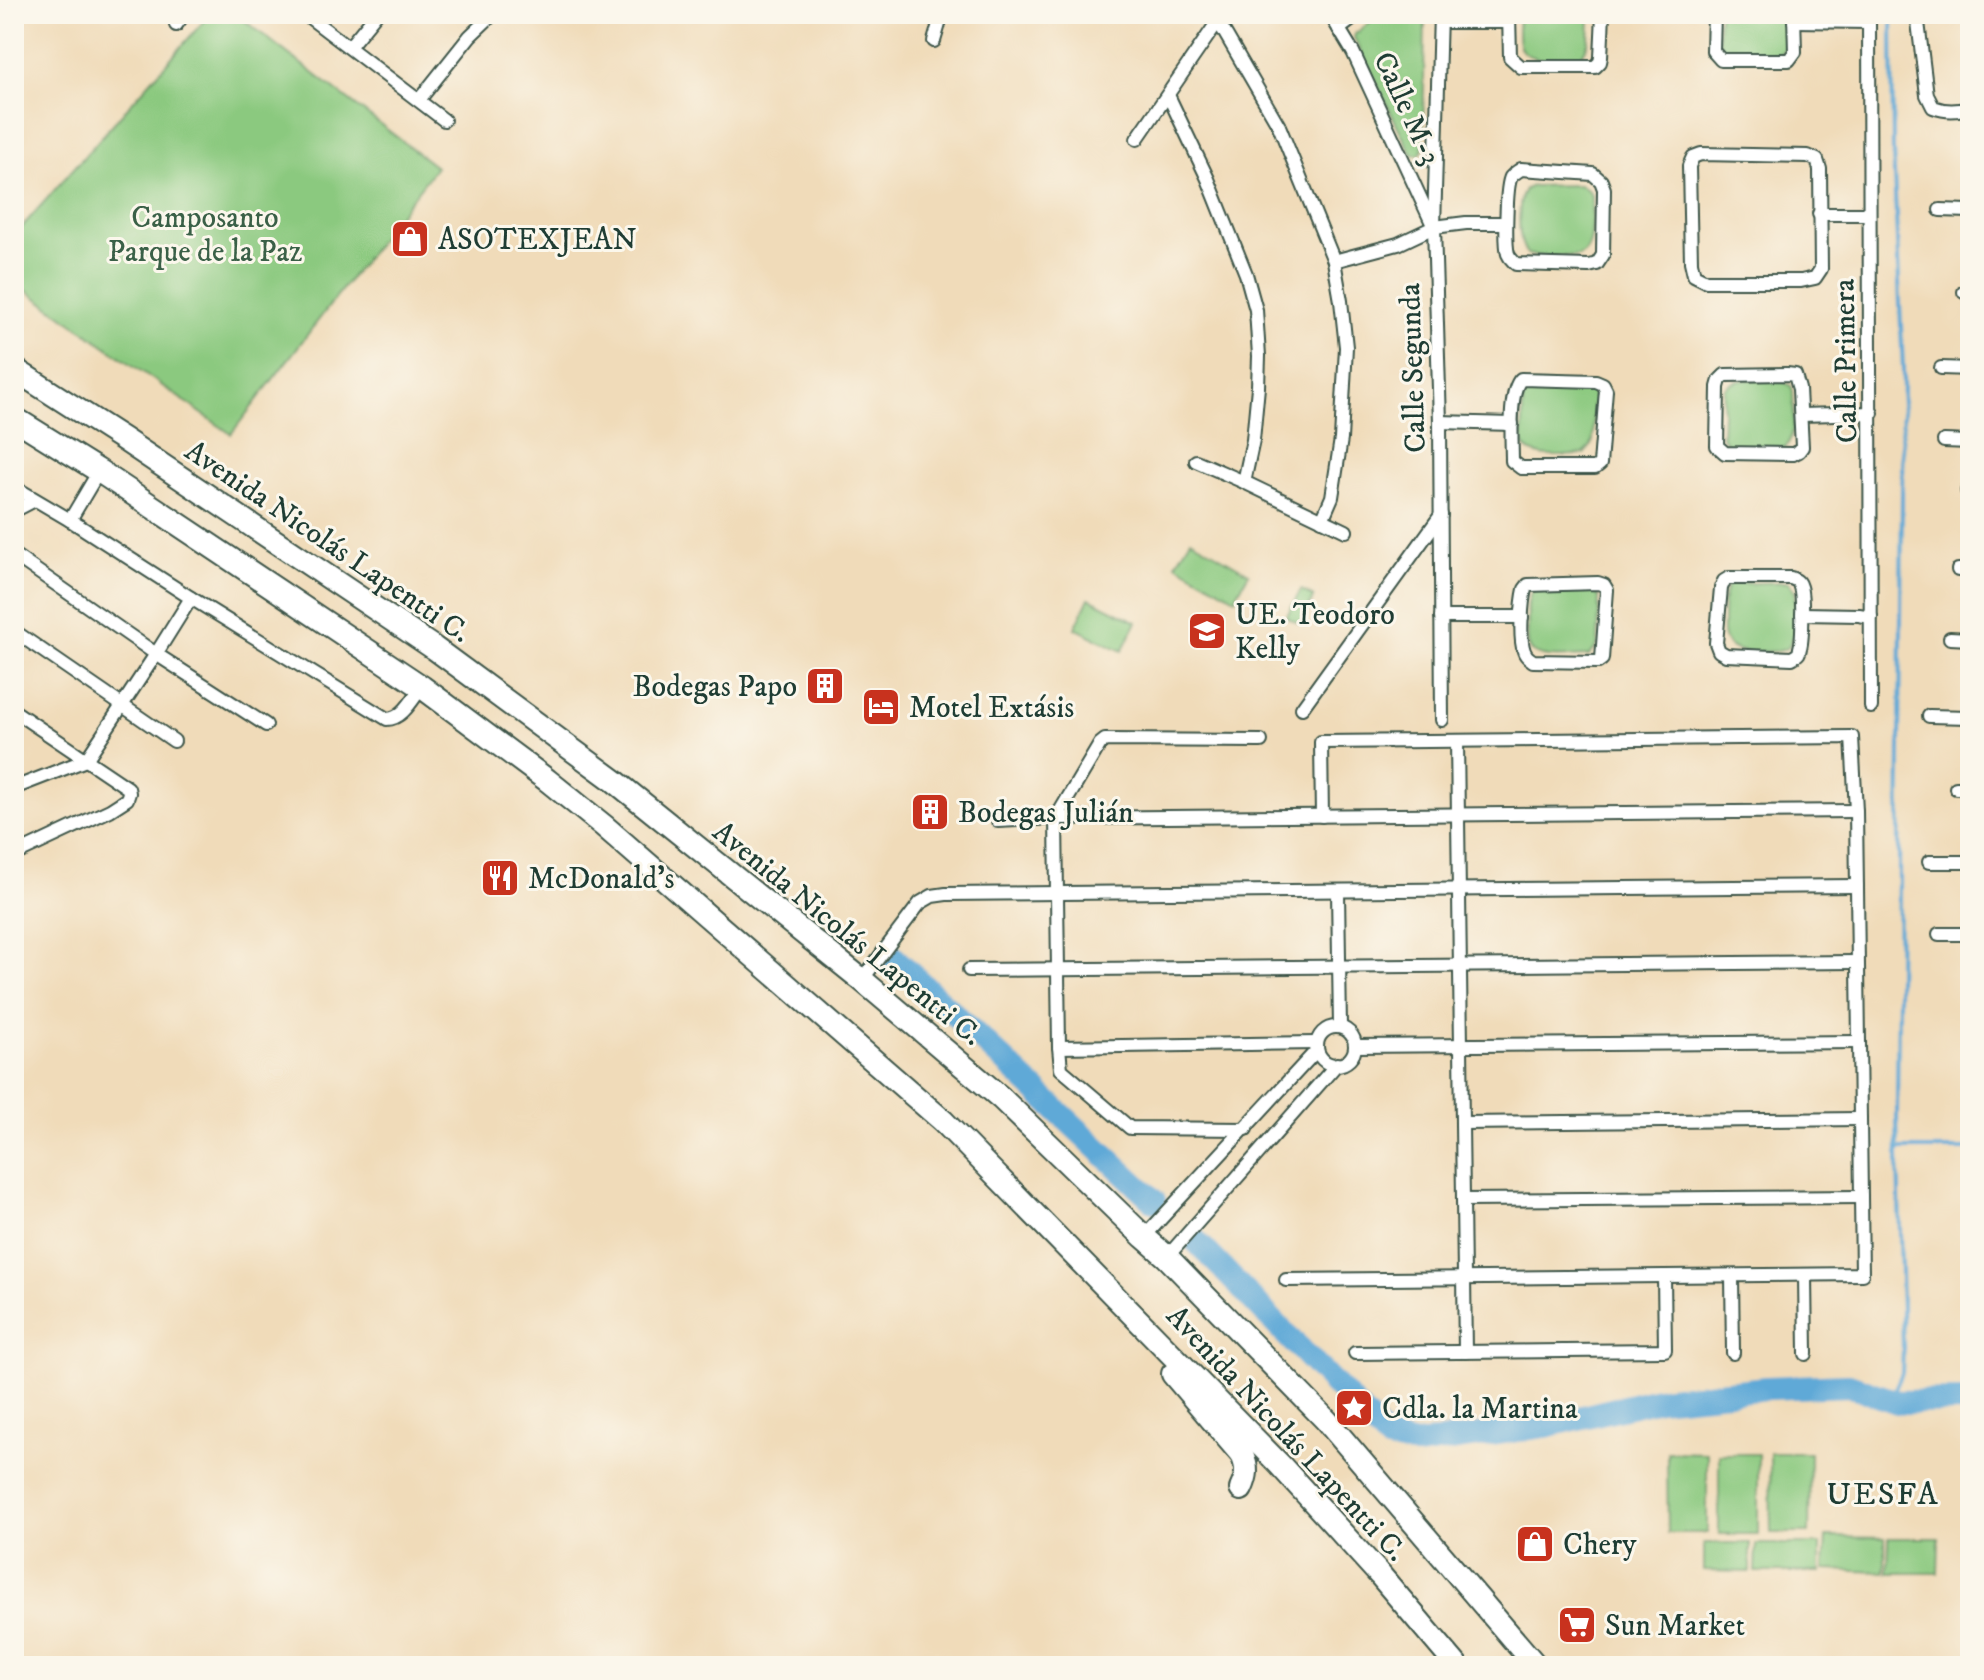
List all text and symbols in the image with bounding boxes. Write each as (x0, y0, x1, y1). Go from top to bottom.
street label: Calle M-3 (1364, 46, 1449, 171)
park label: Camposanto Parque de la Paz (108, 200, 302, 271)
shop icon: ASOTEXJEAN (389, 218, 431, 260)
place label: ASOTEXJEAN (438, 222, 637, 259)
street label: Calle Primera (1827, 278, 1866, 444)
street label: Calle Segunda (1392, 282, 1435, 454)
street label: Avenida Nicolás Lapentti C. (177, 433, 477, 652)
place label: UE. Teodoro Kelly (1235, 597, 1395, 668)
school or university icon: UE. Teodoro Kelly (1186, 610, 1228, 652)
building icon: Bodegas Papo (804, 665, 846, 707)
place label: Bodegas Papo (632, 669, 797, 706)
hotel icon: Motel Extásis (860, 686, 902, 728)
place label: Motel Extásis (909, 690, 1074, 727)
building icon: Bodegas Julián (909, 791, 951, 833)
place label: Bodegas Julián (958, 795, 1134, 832)
street label: Avenida Nicolás Lapentti C. (705, 814, 989, 1054)
restaurant icon: McDonald's (479, 857, 521, 899)
place label: McDonald's (528, 861, 675, 898)
street label: Avenida Nicolás Lapentti C. (1158, 1298, 1414, 1570)
place icon: Cdla. la Martina (1333, 1387, 1375, 1429)
place label: Cdla. la Martina (1382, 1391, 1578, 1428)
district label: UESFA (1826, 1475, 1940, 1515)
shop icon: Chery (1514, 1523, 1556, 1565)
place label: Chery (1563, 1527, 1637, 1564)
supermarket icon: Sun Market (1556, 1604, 1598, 1646)
place label: Sun Market (1605, 1608, 1745, 1645)

